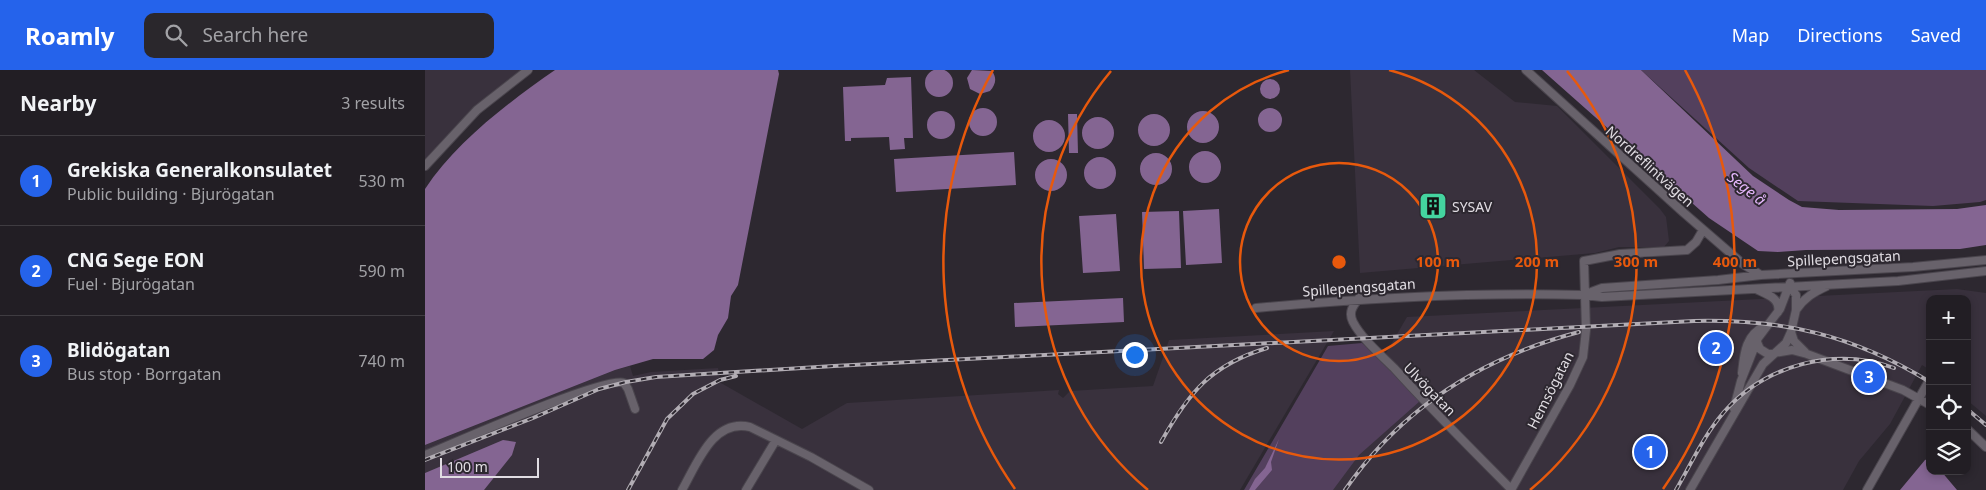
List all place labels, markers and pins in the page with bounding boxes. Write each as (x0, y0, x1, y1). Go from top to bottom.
building icon: SYSAV (1418, 191, 1448, 221)
place label: SYSAV (1452, 197, 1493, 216)
centre of rings (1330, 253, 1348, 271)
pin: 2 (1700, 329, 1732, 367)
pin: 3 (1853, 358, 1885, 396)
pin: 1 (1634, 433, 1666, 471)

